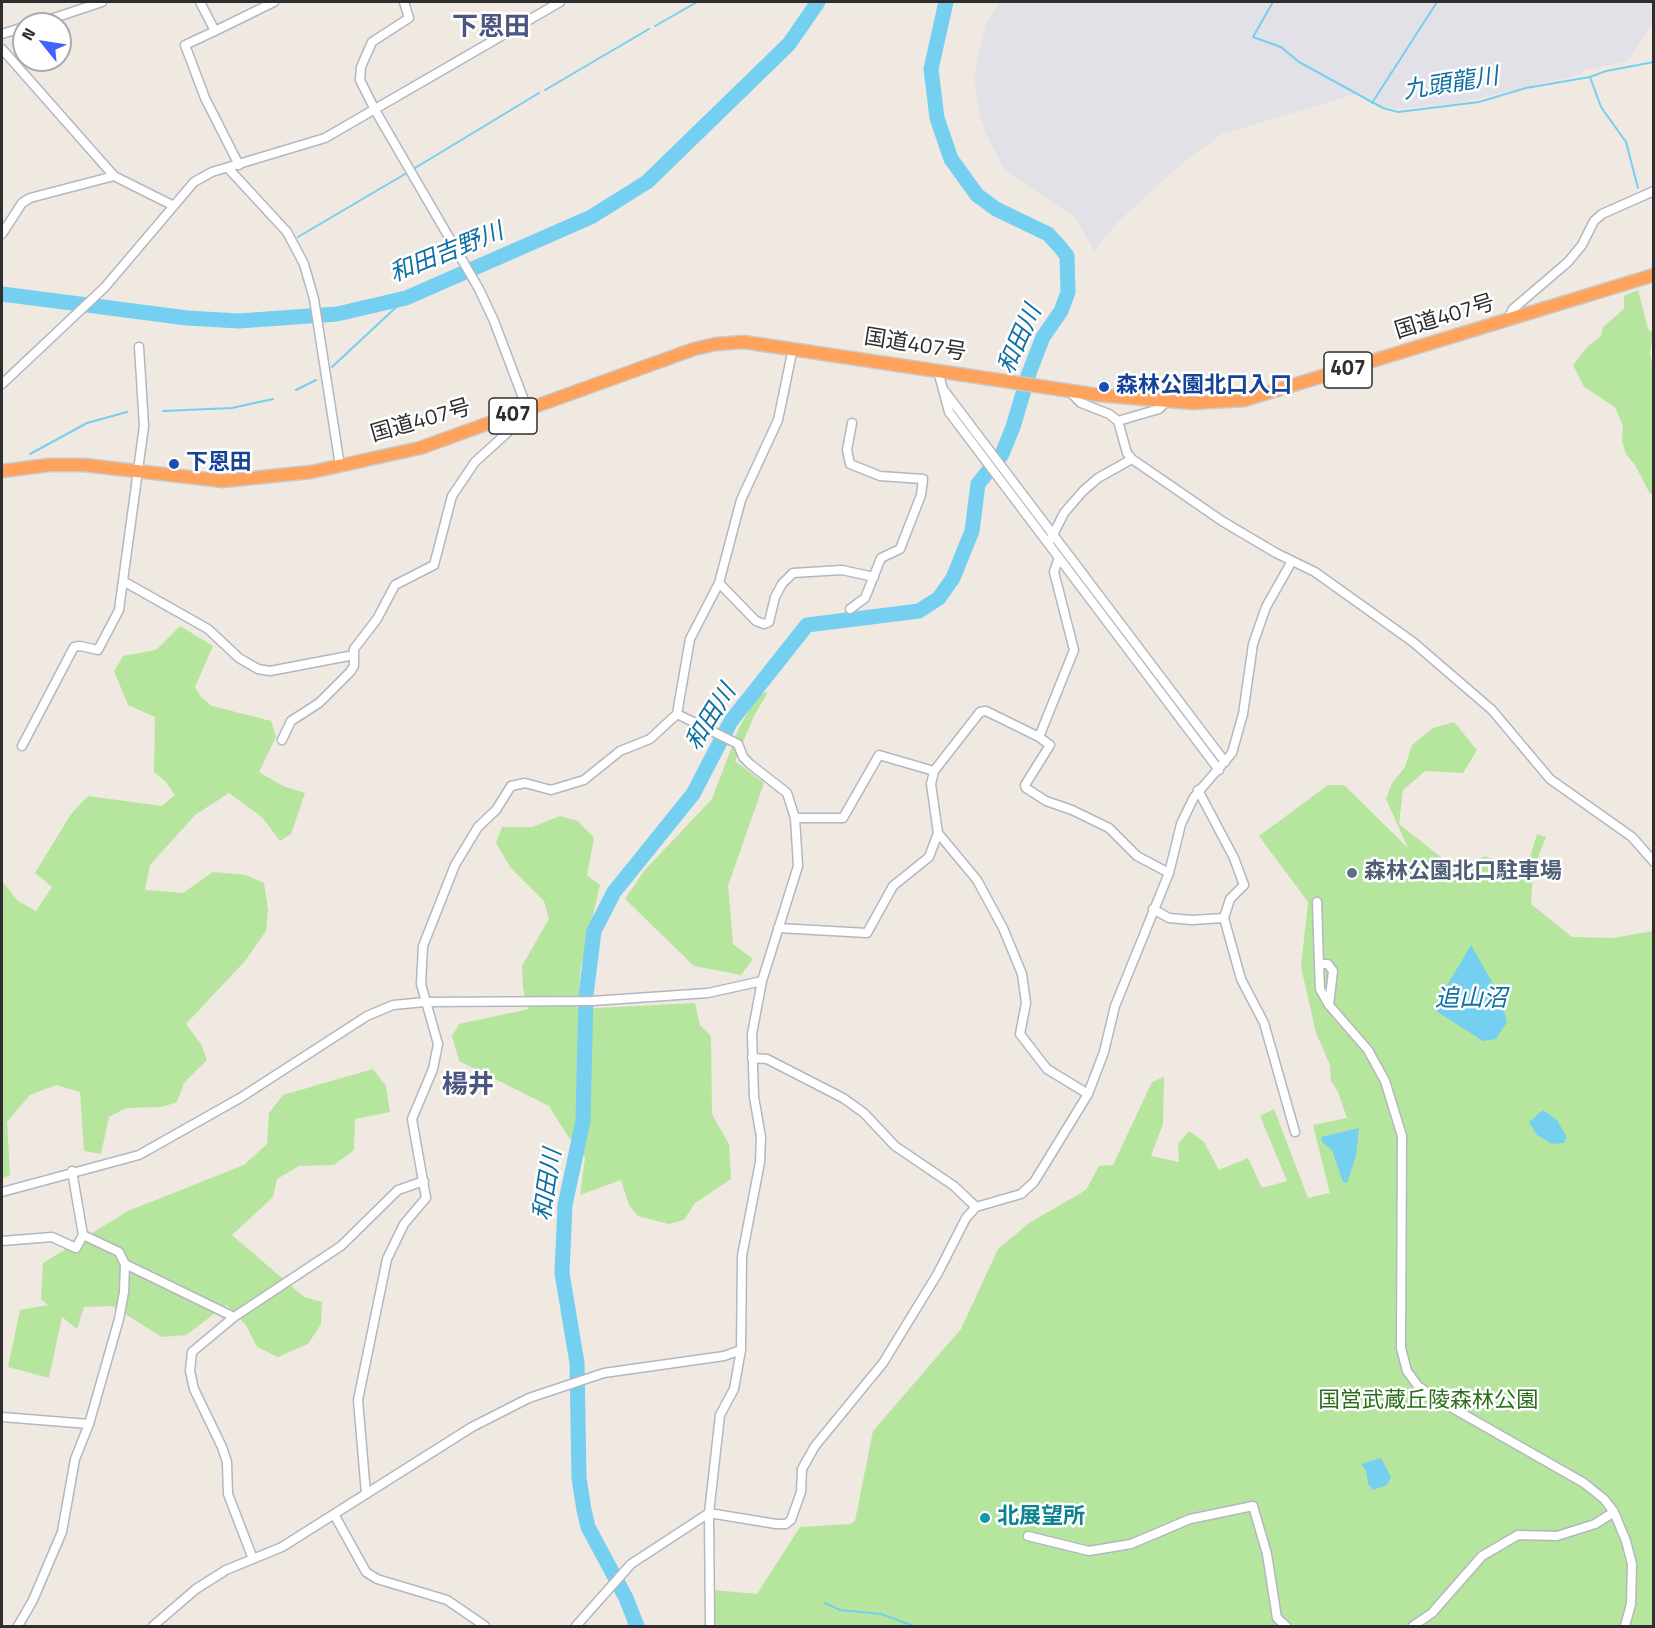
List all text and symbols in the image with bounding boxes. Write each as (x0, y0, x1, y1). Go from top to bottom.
north arrow (12, 12, 72, 72)
district label: 下恩田 (452, 13, 530, 45)
text: N (15, 23, 41, 45)
water label: 九頭龍川 (1401, 63, 1501, 107)
water label: 和田吉野川 (386, 218, 508, 290)
street label: 国道407号 (1392, 290, 1498, 346)
water label: 和田川 (993, 301, 1049, 379)
street label: 国道407号 (862, 325, 968, 367)
road number: 407 (1324, 352, 1372, 388)
place label: 森林公園北口入口 (1116, 374, 1292, 400)
marker: 森林公園北口入口 (1097, 380, 1111, 394)
street label: 国道407号 (368, 395, 474, 449)
road number: 407 (489, 398, 537, 434)
place label: 下恩田 (186, 451, 252, 477)
marker: 下恩田 (167, 457, 181, 471)
water label: 和田川 (681, 680, 743, 756)
place label: 森林公園北口駐車場 (1364, 860, 1562, 886)
marker: 森林公園北口駐車場 (1345, 866, 1359, 880)
water label: 追山沼 (1435, 986, 1507, 1014)
district label: 楊井 (442, 1071, 494, 1103)
water label: 和田川 (529, 1147, 569, 1223)
park label: 国営武蔵丘陵森林公園 (1318, 1389, 1538, 1415)
place label: 北展望所 (997, 1505, 1085, 1531)
marker: 北展望所 (978, 1511, 992, 1525)

